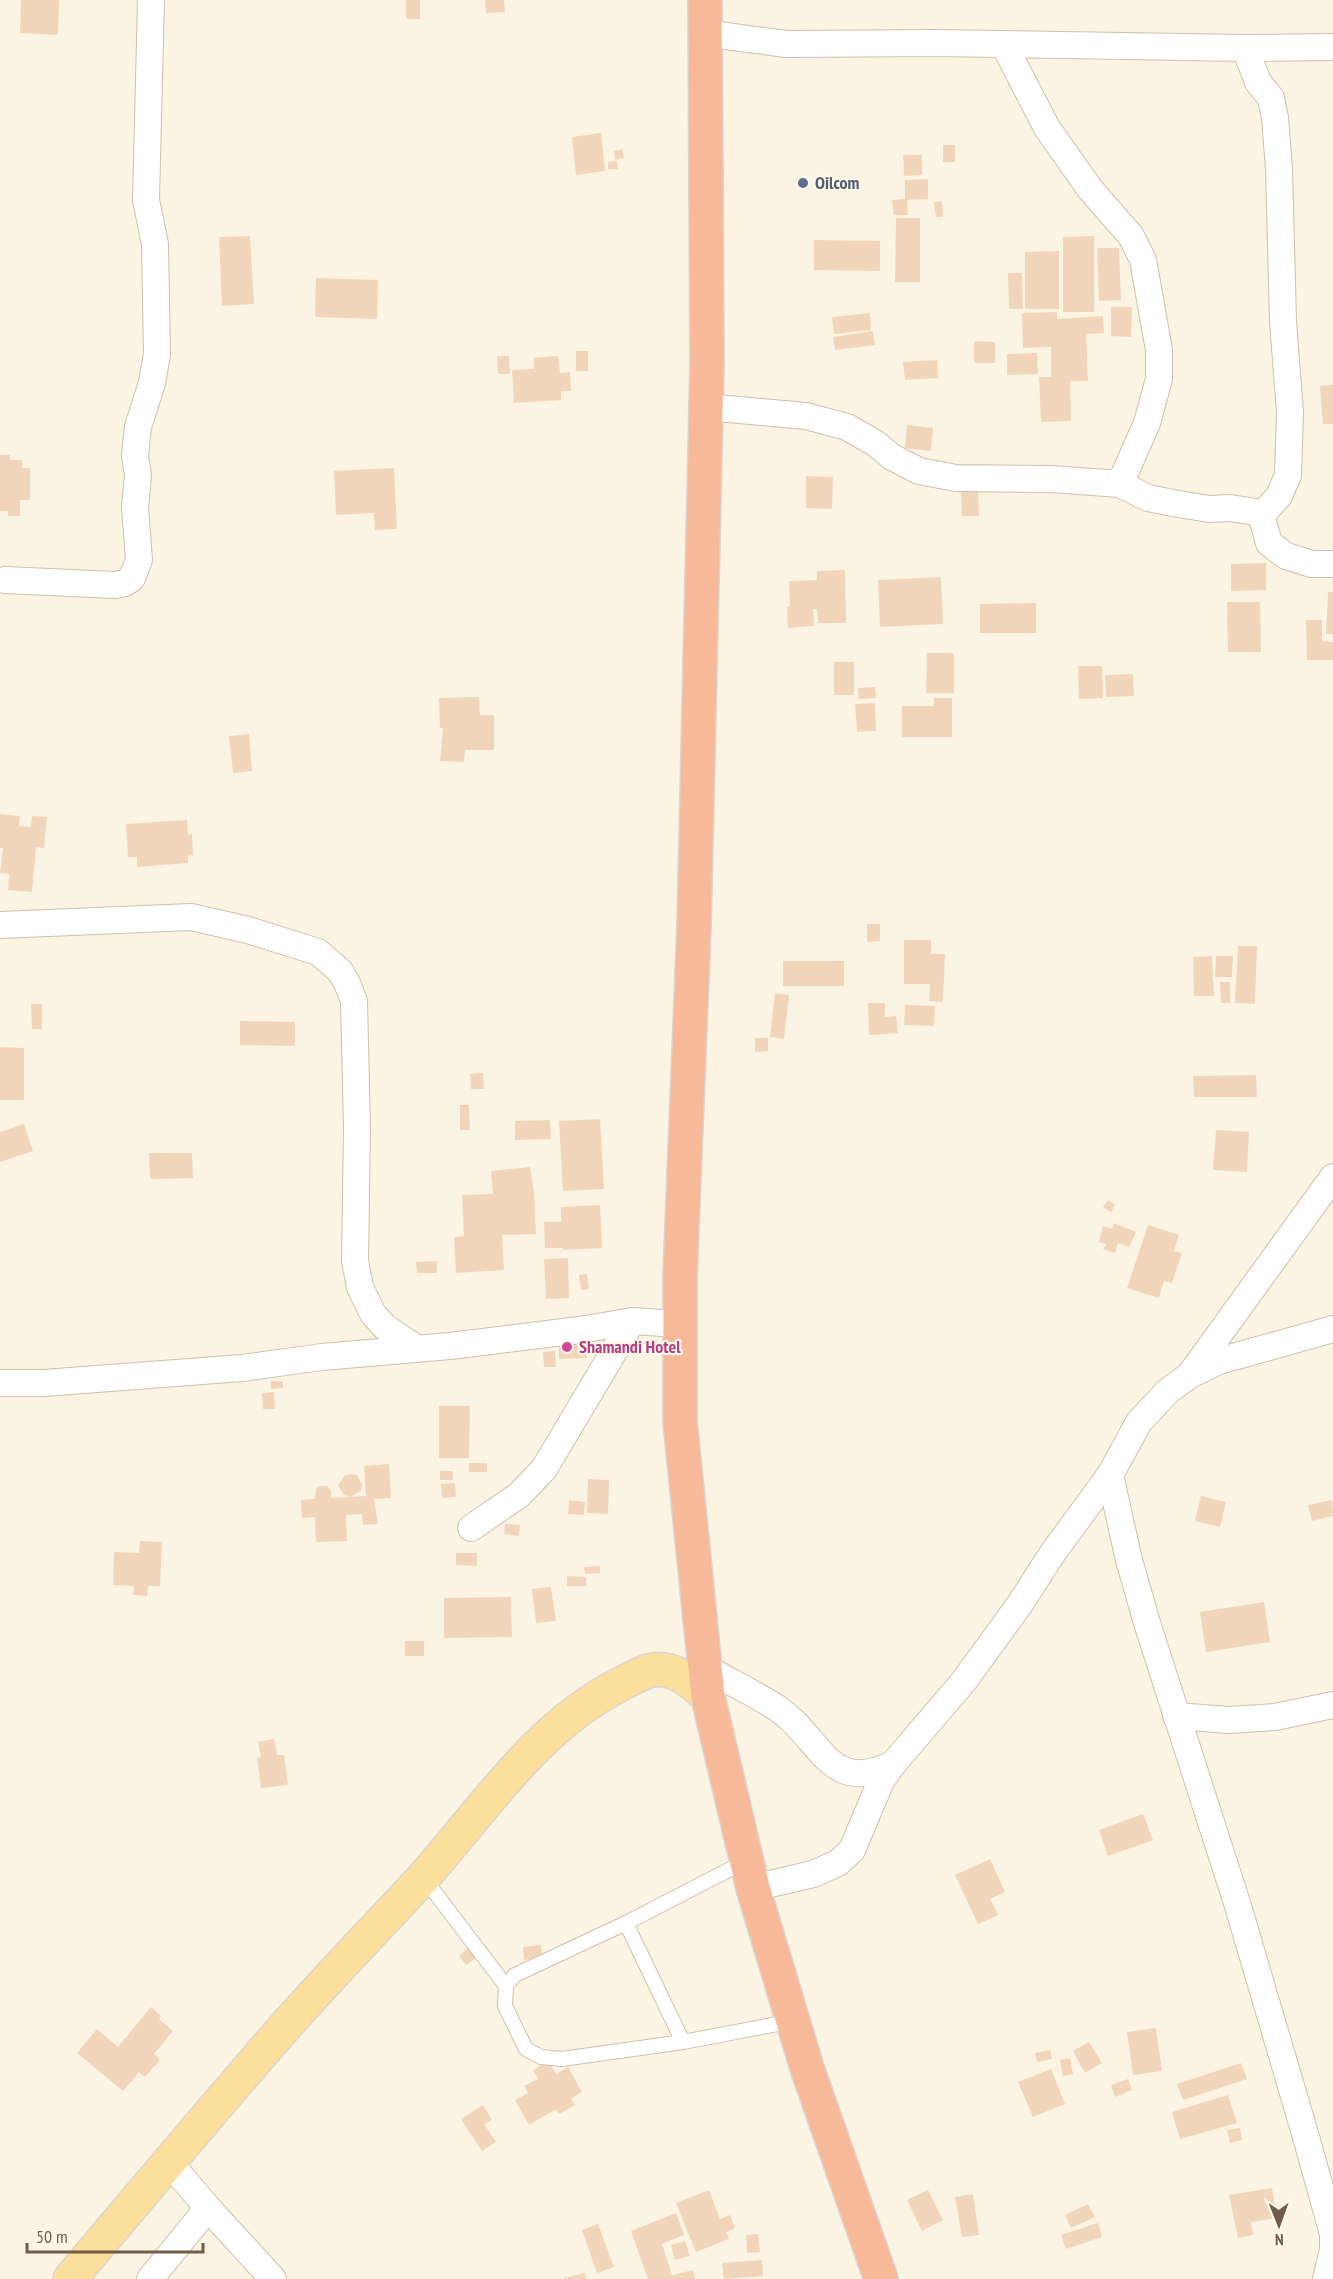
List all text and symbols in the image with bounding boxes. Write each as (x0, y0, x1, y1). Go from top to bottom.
place label: Oilcom (815, 171, 859, 194)
marker: Oilcom (796, 176, 810, 190)
place label: Shamandi Hotel (579, 1335, 681, 1358)
marker: Shamandi Hotel (560, 1340, 574, 1354)
north arrow (1249, 2195, 1309, 2255)
scale bar (27, 2216, 202, 2254)
text: 50 m (36, 2225, 68, 2248)
text: N (1275, 2230, 1284, 2250)

